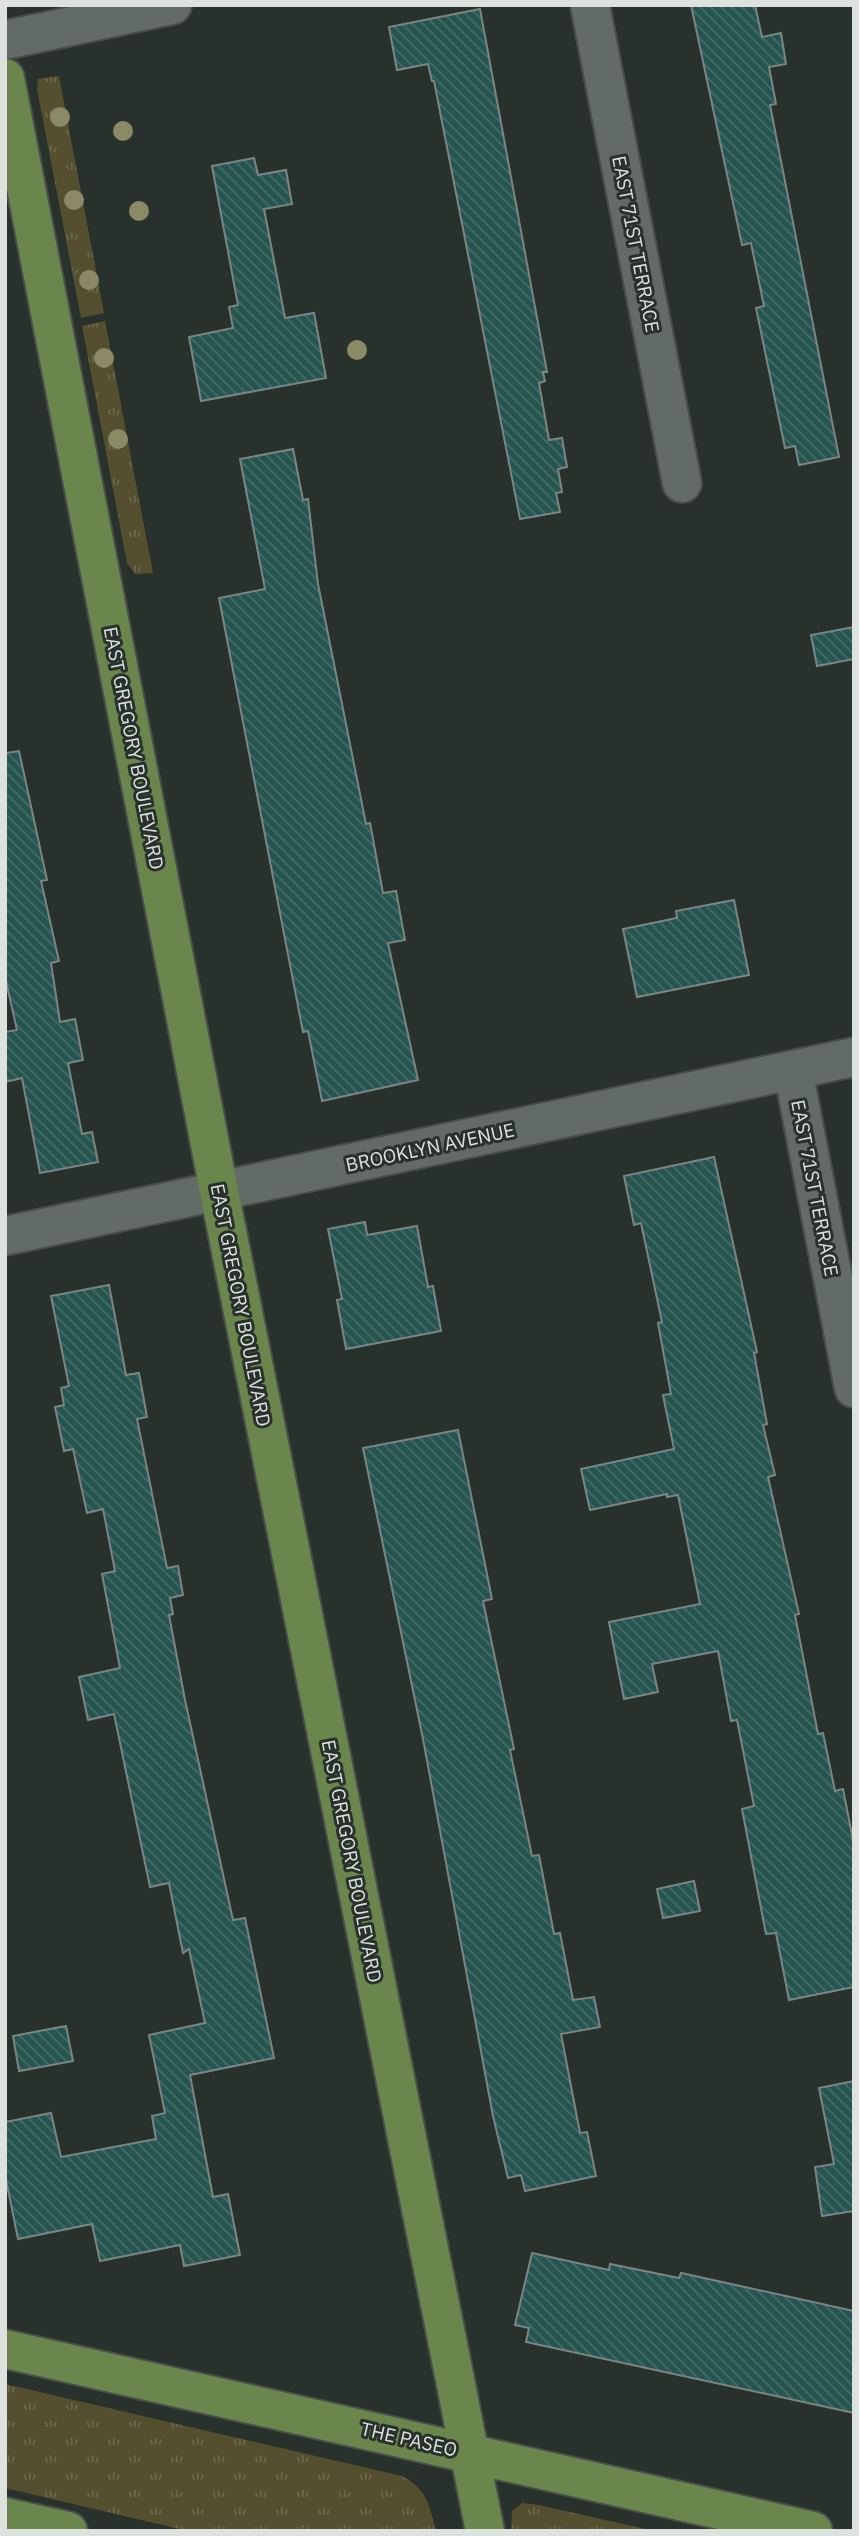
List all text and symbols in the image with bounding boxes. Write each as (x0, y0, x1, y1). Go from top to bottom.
street label: EAST 71ST TERRACE (607, 154, 665, 334)
street label: EAST GREGORY BOULEVARD (99, 625, 169, 871)
street label: EAST 71ST TERRACE (786, 1098, 844, 1278)
street label: BROOKLYN AVENUE (343, 1117, 517, 1177)
street label: EAST GREGORY BOULEVARD (206, 1182, 276, 1428)
street label: EAST GREGORY BOULEVARD (317, 1738, 387, 1984)
street label: THE PASEO (358, 2416, 460, 2462)

